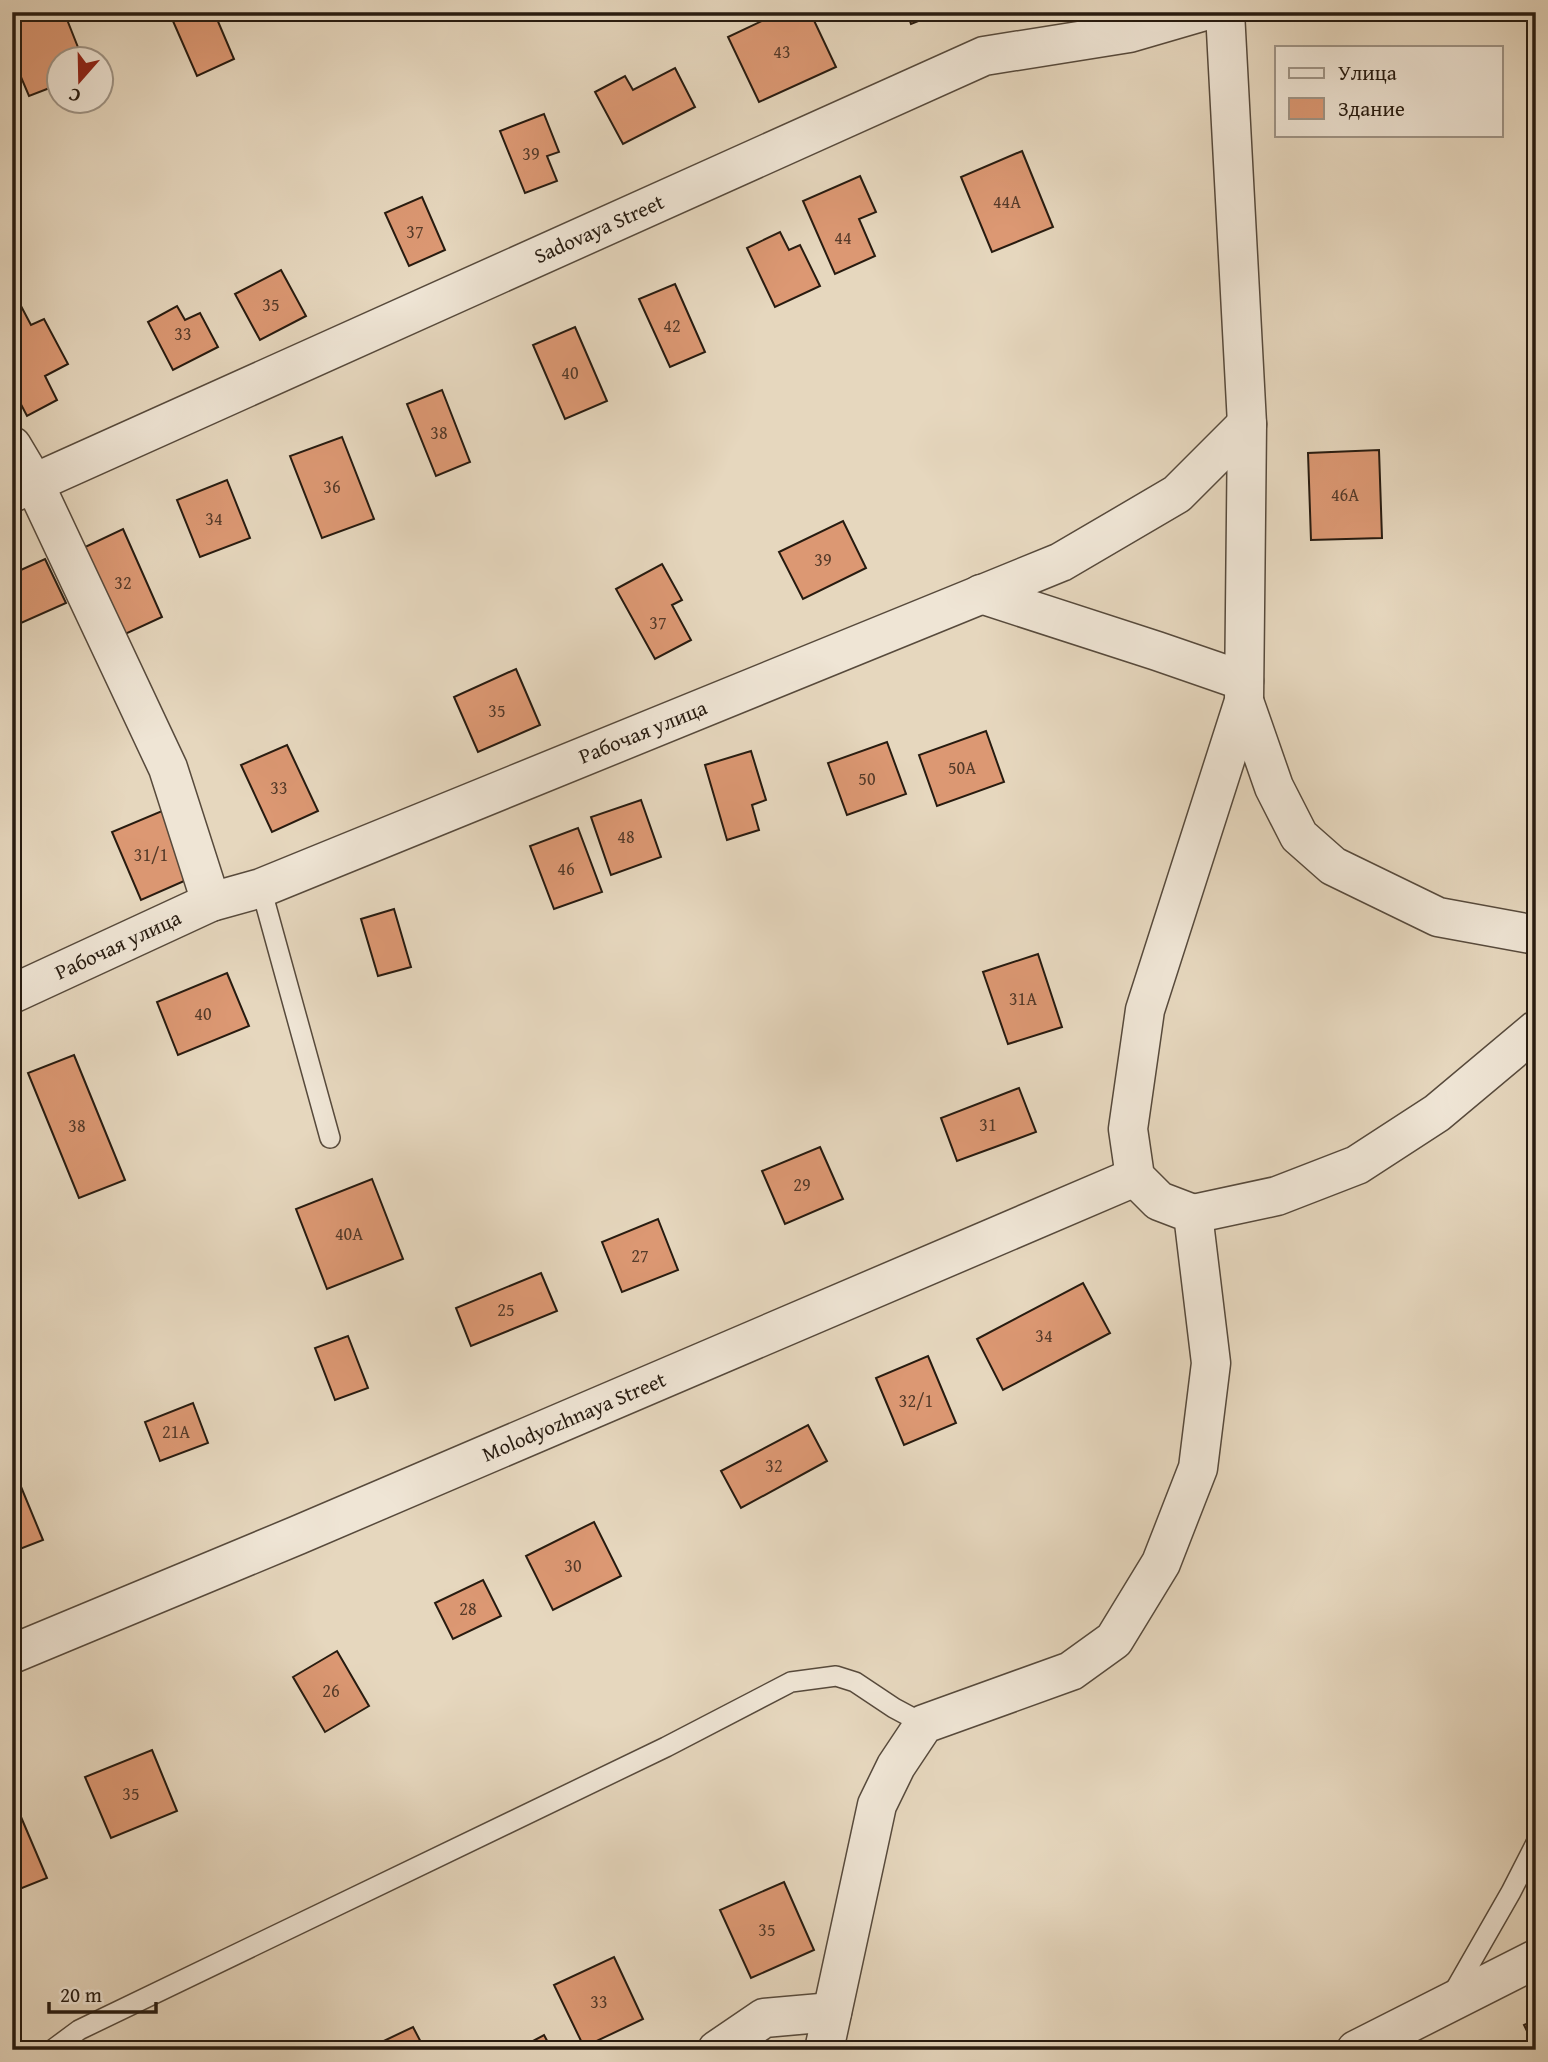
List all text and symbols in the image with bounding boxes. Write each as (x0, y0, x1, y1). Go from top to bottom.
house number: 43 (773, 38, 791, 65)
north arrow (46, 46, 116, 116)
legend (1275, 46, 1502, 136)
text: Улица (1338, 57, 1397, 88)
text: С (64, 81, 84, 111)
text: Здание (1338, 93, 1405, 124)
house number: 39 (522, 140, 540, 167)
street label: Sadovaya Street (529, 186, 669, 271)
house number: 44А (993, 188, 1021, 215)
house number: 37 (406, 218, 424, 245)
house number: 44 (834, 224, 852, 251)
house number: 35 (262, 291, 280, 318)
house number: 42 (663, 312, 681, 339)
house number: 33 (174, 320, 192, 347)
house number: 40 (561, 359, 579, 386)
house number: 38 (430, 419, 448, 446)
house number: 36 (323, 473, 341, 500)
house number: 46А (1331, 481, 1359, 508)
house number: 34 (205, 505, 223, 532)
house number: 39 (814, 546, 832, 573)
house number: 32 (114, 569, 132, 596)
house number: 37 (649, 609, 667, 636)
street label: Рабочая улица (574, 692, 712, 771)
house number: 35 (488, 697, 506, 724)
house number: 50А (948, 754, 976, 781)
house number: 50 (858, 765, 876, 792)
house number: 33 (270, 774, 288, 801)
house number: 48 (617, 823, 635, 850)
house number: 31/1 (134, 841, 168, 868)
house number: 46 (557, 855, 575, 882)
street label: Рабочая улица (50, 902, 186, 987)
house number: 31А (1009, 985, 1037, 1012)
house number: 40 (194, 1000, 212, 1027)
house number: 31 (979, 1111, 997, 1138)
house number: 38 (68, 1112, 86, 1139)
house number: 29 (793, 1171, 811, 1198)
house number: 40А (335, 1220, 363, 1247)
house number: 27 (631, 1242, 649, 1269)
house number: 25 (497, 1296, 515, 1323)
house number: 34 (1035, 1322, 1053, 1349)
street label: Molodyozhnaya Street (477, 1364, 671, 1469)
house number: 32/1 (899, 1387, 933, 1414)
house number: 21А (162, 1418, 190, 1445)
house number: 32 (765, 1452, 783, 1479)
house number: 30 (564, 1552, 582, 1579)
house number: 28 (459, 1595, 477, 1622)
house number: 26 (322, 1677, 340, 1704)
house number: 35 (122, 1780, 140, 1807)
house number: 35 (758, 1916, 776, 1943)
scale bar (49, 1971, 156, 2015)
text: 20 m (60, 1979, 102, 2010)
house number: 33 (590, 1988, 608, 2015)

